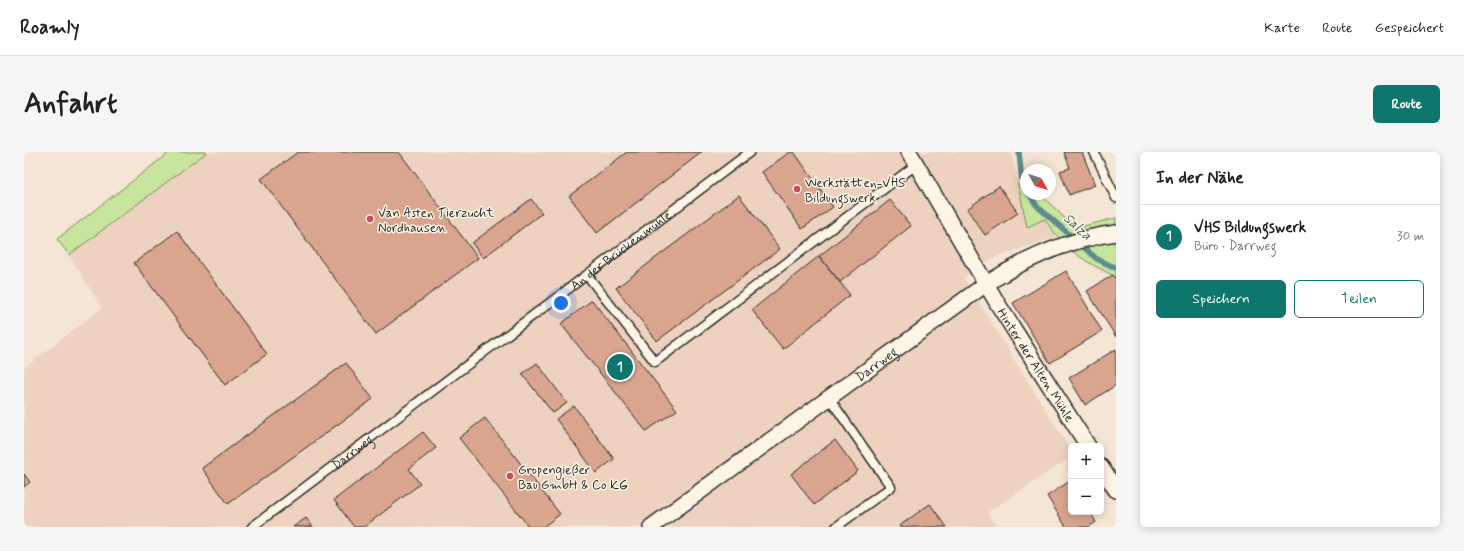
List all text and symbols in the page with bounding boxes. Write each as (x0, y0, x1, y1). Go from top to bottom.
text: Roamly (20, 15, 79, 40)
text: Karte (1264, 19, 1300, 37)
text: Route (1322, 19, 1353, 37)
text: Gespeichert (1375, 19, 1444, 37)
button: Route (1373, 85, 1440, 123)
text: Anfahrt (24, 86, 117, 123)
north arrow (1020, 164, 1056, 200)
text: In der Nähe (1156, 167, 1244, 189)
place label: Werkstätten-VHS Bildungswerk (805, 175, 906, 209)
marker: Werkstätten-VHS Bildungswerk (792, 184, 802, 194)
place label: Van Asten Tierzucht Nordhausen (378, 205, 494, 237)
street label: An der Brückenmühle (567, 207, 675, 294)
water label: Salza (1059, 209, 1095, 244)
marker: Van Asten Tierzucht Nordhausen (365, 214, 375, 224)
text: VHS Bildungswerk (1194, 218, 1306, 238)
text: 1 (1166, 228, 1172, 245)
text: 30 m (1397, 228, 1424, 245)
text: Büro · Darrweg (1194, 238, 1277, 255)
button: Speichern (1156, 280, 1286, 318)
button: Teilen (1294, 280, 1424, 318)
your location (551, 293, 571, 313)
street label: Hinter der Alten Mühle (993, 305, 1078, 426)
street label: Darrweg (852, 344, 903, 386)
pin: 1 (607, 352, 633, 382)
street label: Darrweg (328, 432, 378, 474)
map controls (1068, 443, 1104, 515)
button: + (1068, 443, 1104, 479)
place label: Gropengießer Bau GmbH & Co KG (518, 462, 628, 494)
marker: Gropengießer Bau GmbH & Co KG (505, 471, 515, 481)
button: − (1068, 479, 1104, 515)

